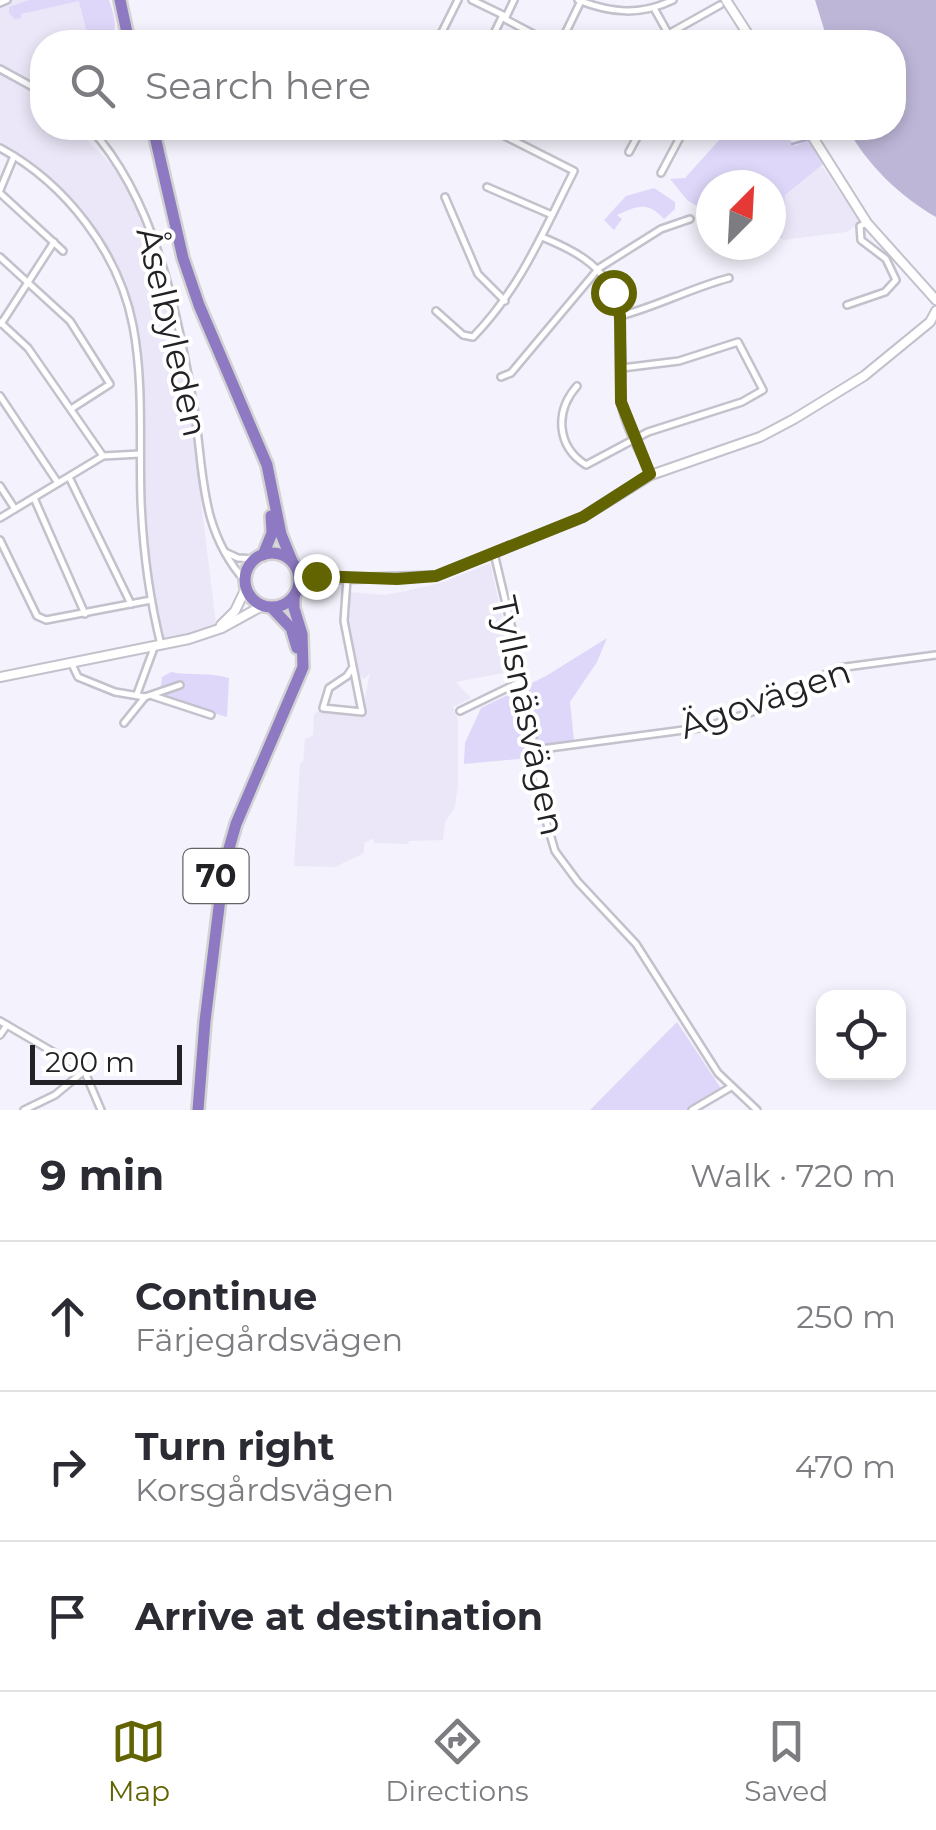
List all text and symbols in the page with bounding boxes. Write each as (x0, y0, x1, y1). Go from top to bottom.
search box (30, 30, 906, 140)
icon: search (65, 58, 120, 113)
text: Search here (145, 62, 371, 109)
north arrow (696, 170, 786, 260)
street label: Åselbyleden (127, 223, 218, 441)
route start (591, 270, 637, 316)
route end (294, 554, 340, 600)
street label: Tyllsnäsvägen (482, 592, 575, 840)
street label: Ägovägen (674, 649, 856, 748)
road number: 70 (184, 849, 248, 903)
map controls (816, 990, 906, 1080)
button: locate (816, 990, 906, 1080)
scale bar (30, 1040, 182, 1084)
text: 200 m (45, 1045, 135, 1079)
text: 9 min (40, 1149, 164, 1201)
text: Walk · 720 m (690, 1156, 896, 1195)
text: Continue (135, 1273, 317, 1320)
icon: ahead (40, 1289, 95, 1344)
text: 250 m (796, 1297, 896, 1336)
text: Färjegårdsvägen (135, 1320, 403, 1359)
text: Turn right (135, 1423, 334, 1470)
icon: right (40, 1439, 95, 1494)
text: 470 m (795, 1447, 896, 1486)
text: Korsgårdsvägen (135, 1470, 394, 1509)
icon: arrive (40, 1589, 95, 1644)
text: Arrive at destination (135, 1593, 543, 1640)
tab: Map (108, 1714, 170, 1808)
tab: Directions (385, 1714, 529, 1808)
tab: Saved (744, 1714, 828, 1808)

